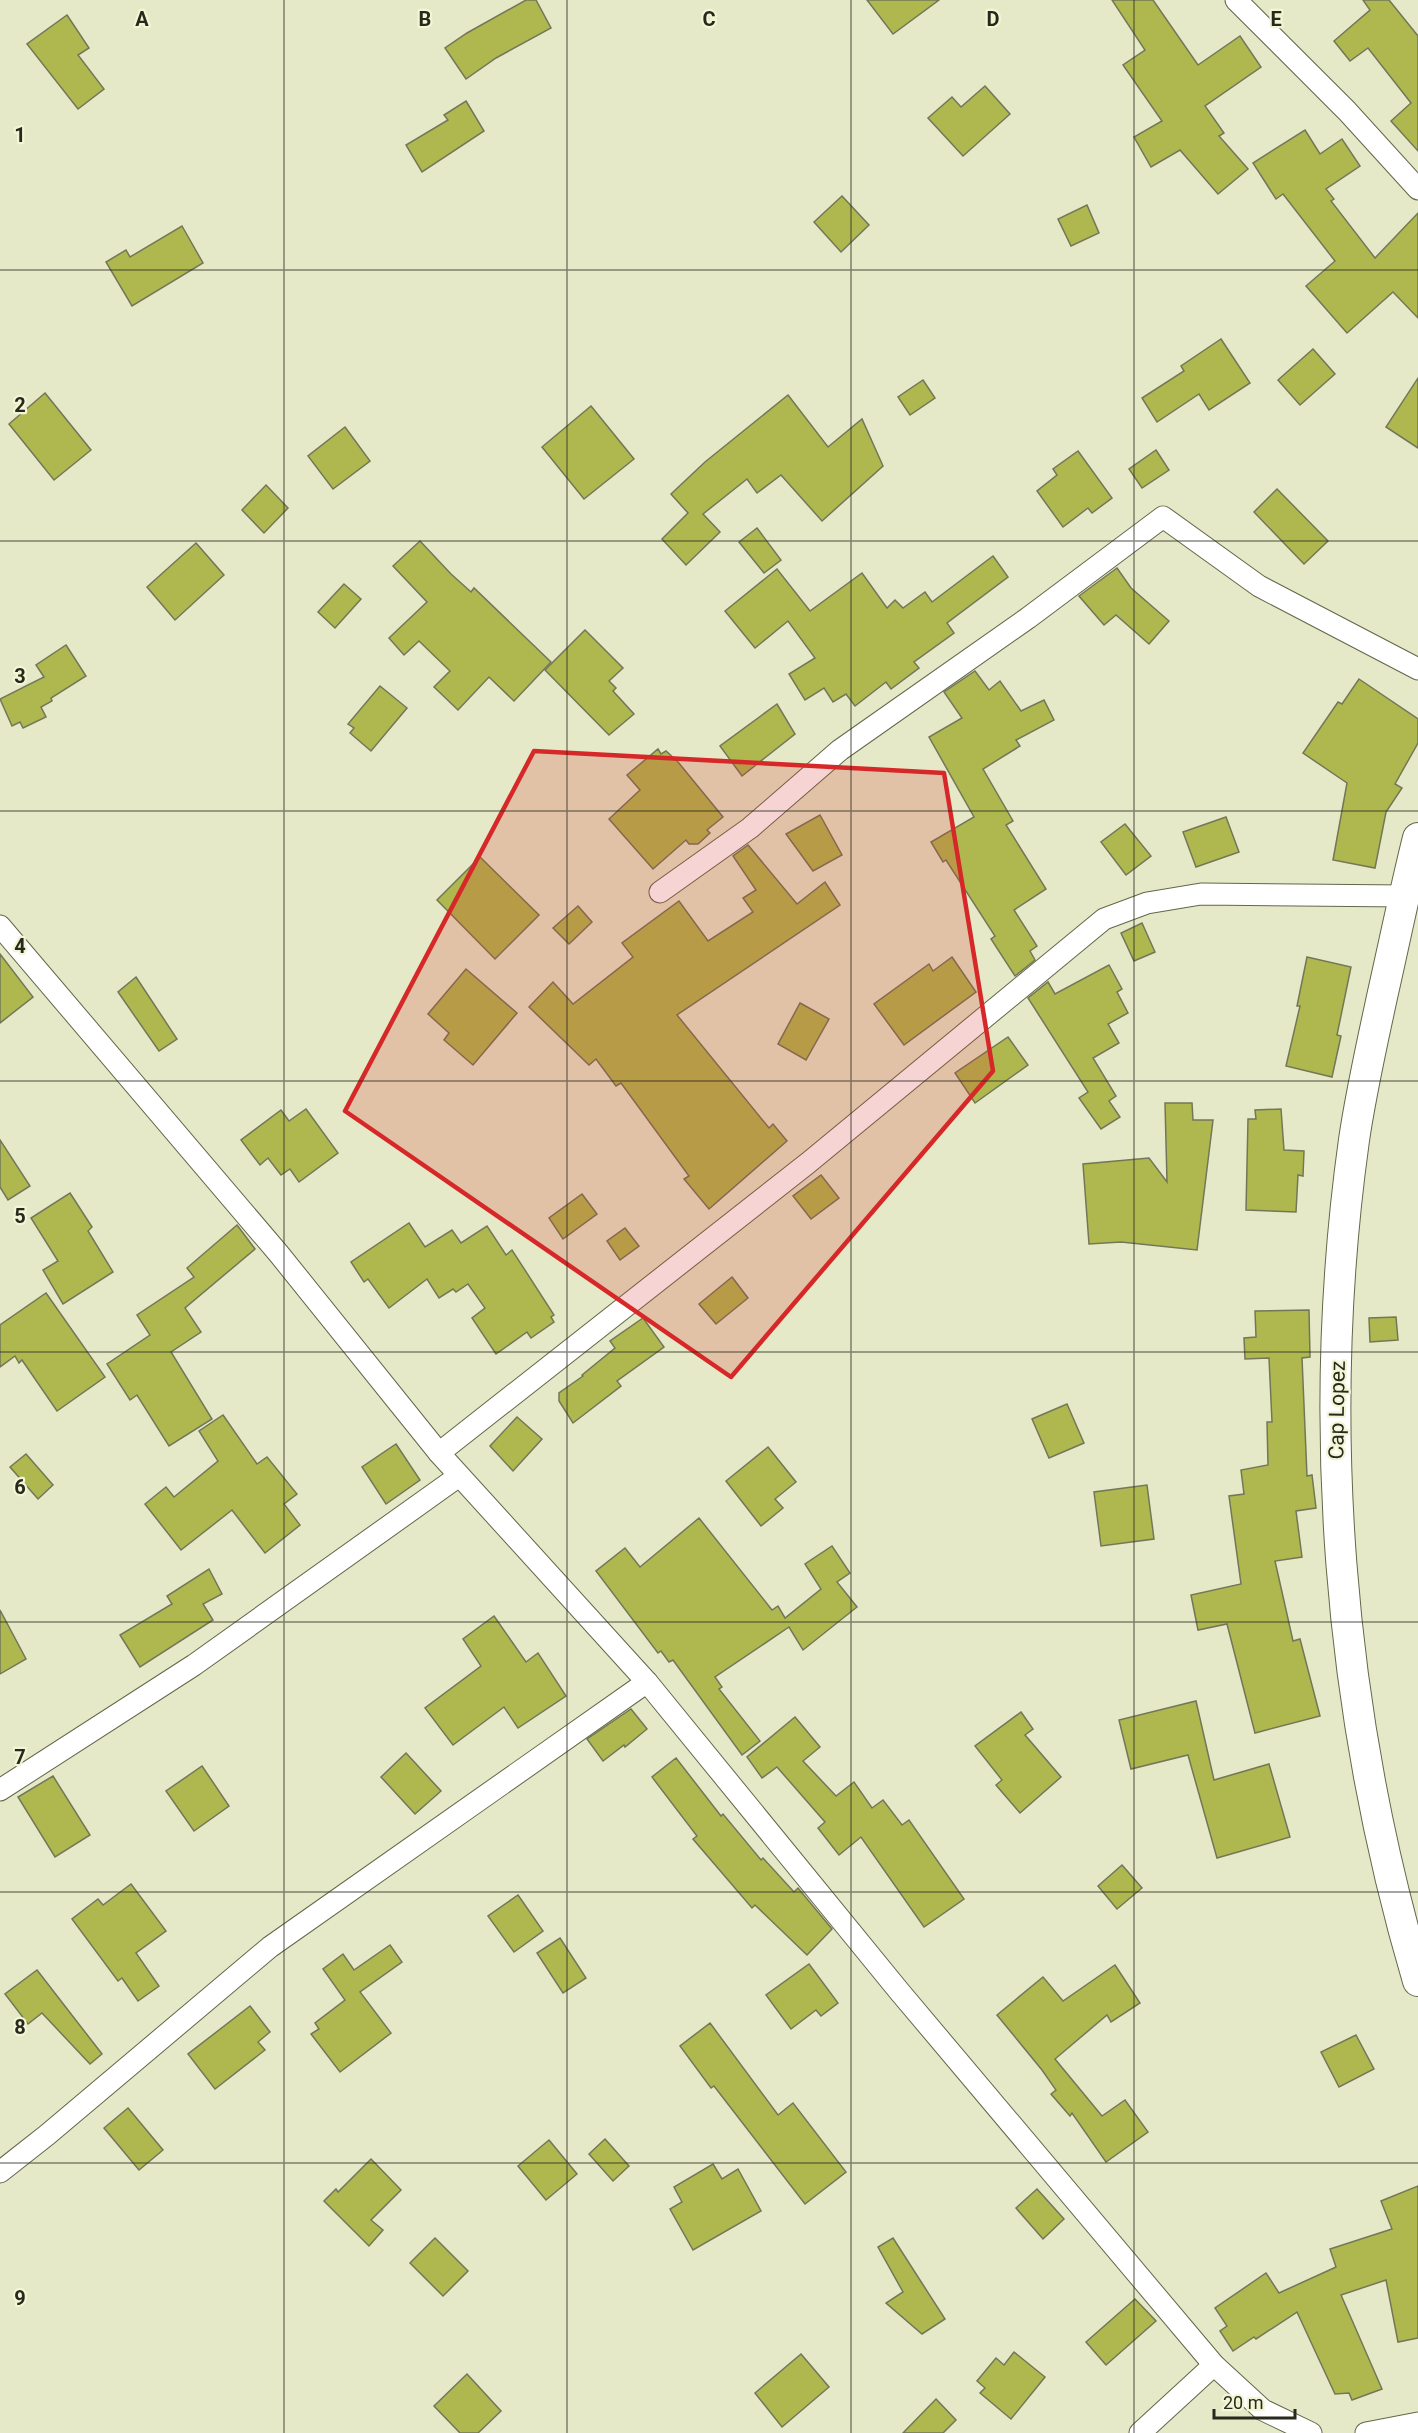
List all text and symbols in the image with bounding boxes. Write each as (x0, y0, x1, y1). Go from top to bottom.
text: A (135, 7, 149, 31)
text: B (419, 7, 431, 31)
text: C (702, 7, 716, 31)
text: D (987, 7, 1000, 31)
text: E (1270, 7, 1282, 31)
text: 1 (14, 123, 26, 147)
text: 2 (14, 393, 26, 417)
text: 3 (14, 664, 26, 688)
text: 4 (14, 934, 26, 958)
text: 5 (14, 1204, 26, 1228)
street label: Cap Lopez (1324, 1360, 1350, 1460)
text: 6 (14, 1475, 26, 1499)
text: 7 (14, 1745, 26, 1769)
text: 8 (14, 2015, 26, 2039)
text: 9 (14, 2286, 26, 2310)
scale bar (1214, 2382, 1295, 2420)
text: 20 m (1223, 2392, 1263, 2413)

